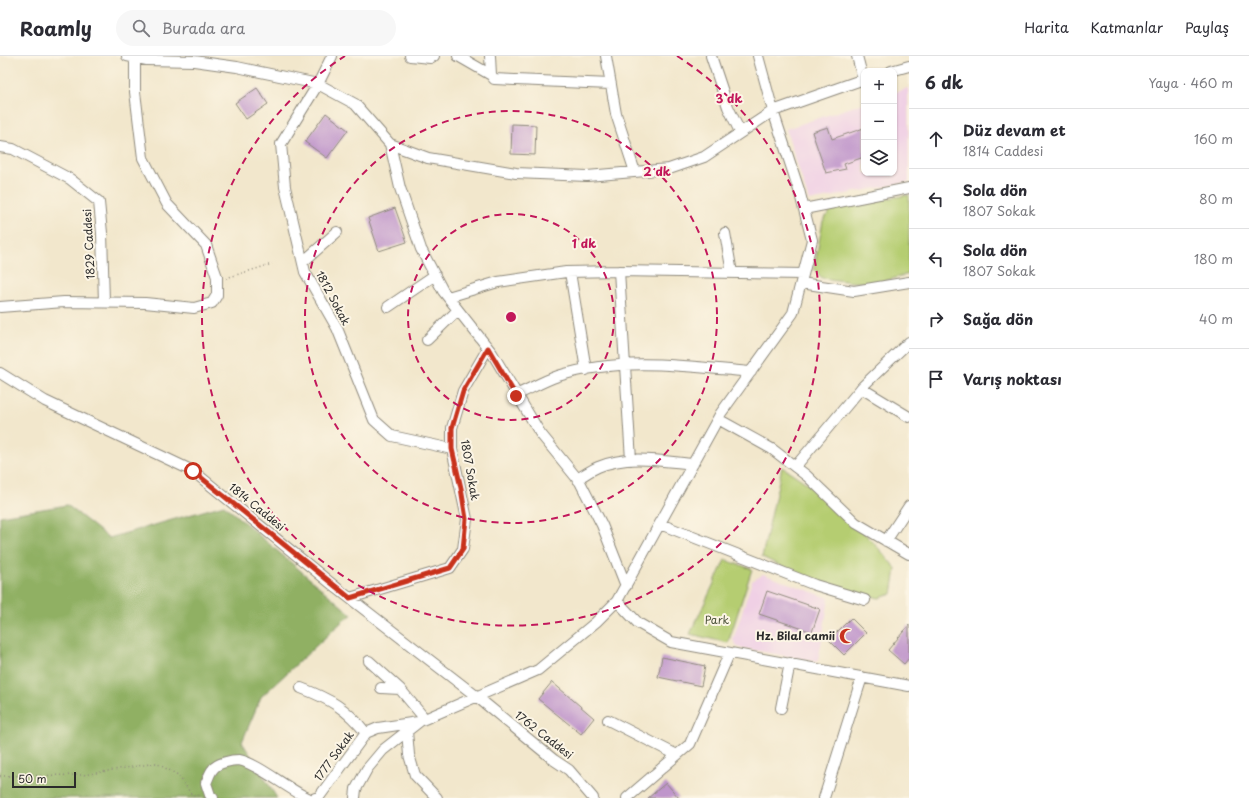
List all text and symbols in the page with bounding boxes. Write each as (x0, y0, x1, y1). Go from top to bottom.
search box (116, 10, 396, 46)
text: Roamly (20, 14, 92, 42)
text: Burada ara (162, 16, 245, 39)
icon: search (130, 17, 152, 39)
text: Harita (1024, 17, 1069, 38)
text: Katmanlar (1091, 17, 1163, 38)
text: Paylaş (1185, 17, 1229, 38)
map controls (861, 68, 897, 176)
button: + (861, 68, 897, 104)
text: 6 dk (925, 69, 963, 95)
text: Yaya · 460 m (1148, 73, 1233, 92)
text: 3 dk (715, 89, 743, 107)
button: − (861, 104, 897, 140)
text: Düz devam et (963, 118, 1066, 141)
icon: ahead (925, 128, 947, 150)
text: 160 m (1194, 129, 1233, 148)
button: layers (861, 140, 897, 176)
text: 1814 Caddesi (963, 141, 1043, 160)
text: 2 dk (643, 162, 671, 180)
text: Sola dön (963, 178, 1027, 201)
icon: left (925, 188, 947, 210)
text: 80 m (1199, 189, 1233, 208)
text: 1807 Sokak (963, 201, 1036, 220)
street label: 1829 Caddesi (78, 208, 99, 280)
text: 1 dk (572, 234, 596, 252)
text: Sola dön (963, 238, 1027, 261)
icon: left (925, 248, 947, 270)
text: 180 m (1194, 249, 1233, 268)
text: 1807 Sokak (963, 261, 1036, 280)
street label: 1812 Sokak (312, 267, 355, 329)
text: Sağa dön (963, 307, 1033, 330)
icon: right (925, 308, 947, 330)
text: 40 m (1199, 309, 1233, 328)
centre of rings (504, 310, 518, 324)
text: Varış noktası (963, 367, 1062, 390)
icon: arrive (925, 368, 947, 390)
route end (507, 387, 525, 405)
street label: 1807 Sokak (457, 438, 484, 502)
route start (184, 462, 202, 480)
street label: 1814 Caddesi (226, 479, 289, 535)
park label: Park (705, 611, 730, 628)
place label: Hz. Bilal camii (756, 627, 835, 644)
mosque icon: Hz. Bilal camii (838, 627, 856, 645)
street label: 1762 Caddesi (512, 706, 577, 763)
street label: 1777 Sokak (309, 726, 358, 784)
scale bar (12, 770, 76, 789)
text: 50 m (18, 770, 47, 787)

